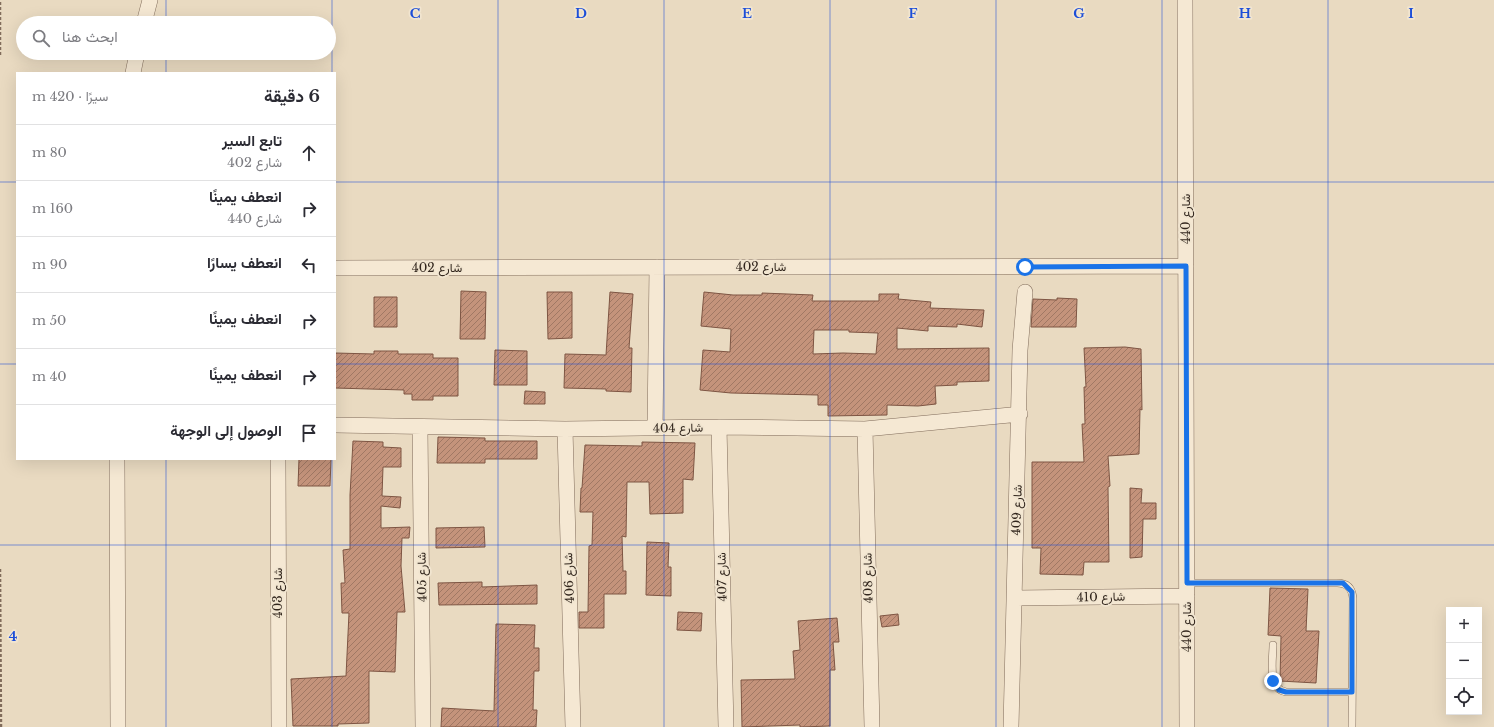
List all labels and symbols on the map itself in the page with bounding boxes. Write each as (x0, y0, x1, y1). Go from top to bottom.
text: C (410, 5, 421, 22)
text: D (575, 5, 587, 22)
text: E (742, 5, 752, 22)
text: F (909, 5, 918, 22)
text: G (1073, 5, 1085, 22)
text: H (1239, 5, 1251, 22)
text: I (1408, 5, 1414, 22)
street label: شارع 440 (1178, 194, 1195, 244)
route start (1016, 258, 1034, 276)
street label: شارع 402 (736, 259, 786, 276)
street label: شارع 402 (412, 260, 462, 277)
street label: شارع 404 (653, 420, 703, 437)
street label: شارع 409 (1008, 484, 1027, 536)
street label: شارع 405 (414, 552, 431, 602)
street label: شارع 406 (560, 552, 579, 604)
street label: شارع 407 (714, 552, 731, 602)
street label: شارع 408 (860, 553, 877, 603)
street label: شارع 403 (270, 568, 287, 618)
street label: شارع 410 (1077, 589, 1125, 606)
street label: شارع 440 (1179, 602, 1196, 652)
text: 4 (9, 628, 18, 645)
route end (1264, 672, 1282, 690)

